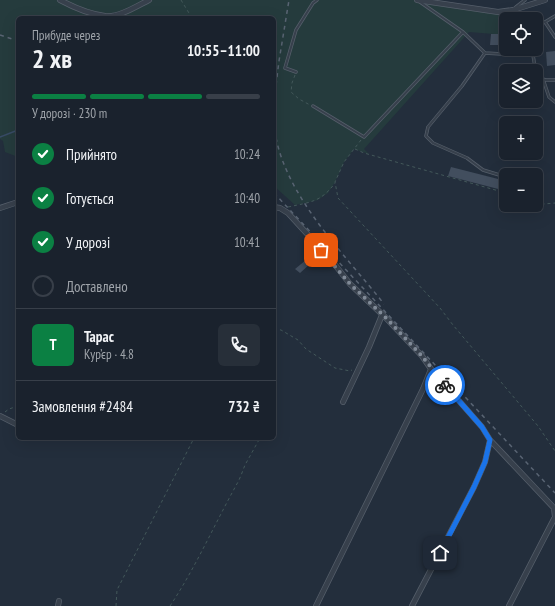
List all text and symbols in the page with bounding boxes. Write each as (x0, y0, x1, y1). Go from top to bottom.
map controls (499, 12, 543, 212)
button: locate (499, 12, 543, 56)
text: Прибуде через (32, 27, 100, 44)
text: 10:55–11:00 (187, 41, 260, 60)
text: 2 хв (32, 42, 72, 75)
button: layers (499, 64, 543, 108)
text: У дорозі · 230 m (32, 105, 107, 122)
button: + (499, 116, 543, 160)
icon: check (32, 143, 54, 165)
text: Прийнято (66, 145, 117, 164)
text: 10:24 (234, 146, 260, 163)
button: − (499, 168, 543, 212)
icon: check (32, 187, 54, 209)
text: Готується (66, 189, 114, 208)
text: 10:40 (234, 190, 260, 207)
icon: check (32, 231, 54, 253)
text: У дорозі (66, 233, 110, 252)
pin (304, 233, 338, 267)
text: 10:41 (234, 234, 260, 251)
icon: bag (310, 239, 332, 261)
text: Доставлено (66, 277, 128, 296)
button: phone (218, 324, 260, 366)
text: Тарас (84, 327, 114, 346)
text: Т (49, 335, 57, 354)
text: Кур’єр · 4.8 (84, 346, 134, 363)
courier (425, 365, 465, 405)
icon: bike (434, 374, 456, 396)
text: Замовлення #2484 (32, 397, 133, 416)
text: 732 ₴ (228, 397, 260, 416)
pin (423, 536, 457, 570)
icon: home (429, 542, 451, 564)

